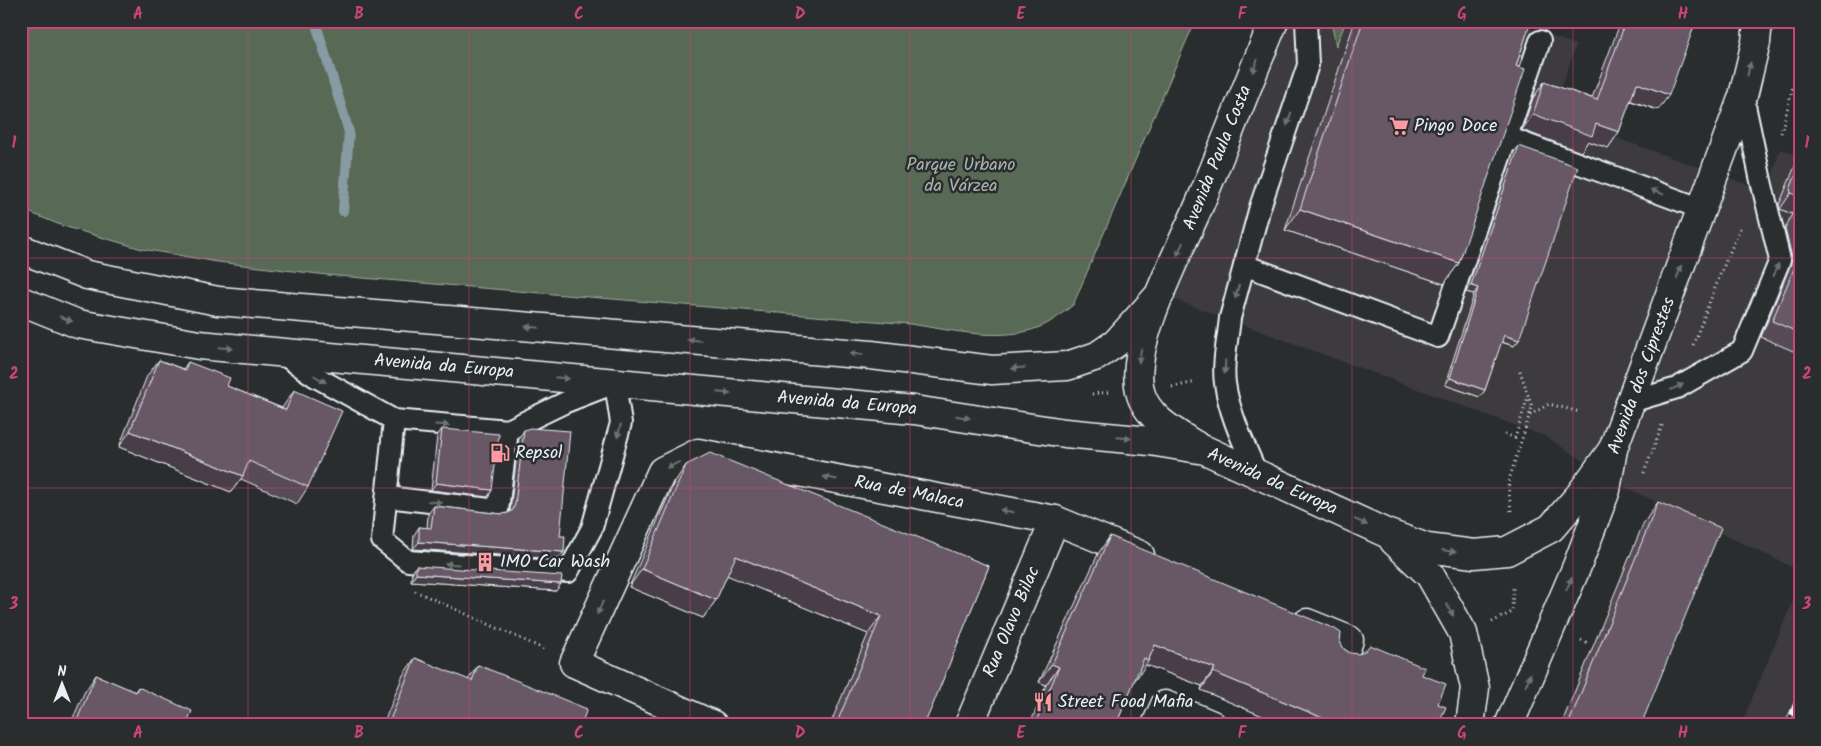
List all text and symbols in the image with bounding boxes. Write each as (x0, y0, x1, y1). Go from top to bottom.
text: A (133, 2, 143, 27)
text: B (354, 2, 364, 27)
text: C (574, 2, 584, 27)
text: D (795, 2, 806, 27)
text: E (1017, 2, 1027, 27)
text: F (1238, 2, 1248, 27)
text: G (1457, 2, 1467, 27)
text: H (1678, 2, 1688, 27)
one-way arrow (1251, 59, 1259, 73)
one-way arrow (1745, 61, 1753, 76)
street label: Avenida Paula Costa (1176, 81, 1260, 235)
one-way arrow (1285, 112, 1293, 127)
place label: Pingo Doce (1414, 112, 1497, 141)
supermarket icon: Pingo Doce (1388, 115, 1410, 137)
text: 1 (12, 131, 17, 156)
text: 1 (1805, 131, 1810, 156)
park label: Parque Urbano da Várzea (906, 151, 1016, 201)
one-way arrow (1649, 188, 1664, 196)
one-way arrow (1176, 242, 1184, 256)
one-way arrow (1772, 262, 1780, 277)
one-way arrow (1675, 264, 1683, 279)
one-way arrow (1233, 284, 1241, 299)
street label: Avenida dos Ciprestes (1600, 293, 1684, 459)
one-way arrow (59, 316, 73, 324)
one-way arrow (524, 323, 540, 331)
one-way arrow (686, 336, 702, 344)
one-way arrow (218, 344, 234, 352)
street label: Avenida da Europa (373, 346, 515, 388)
one-way arrow (1136, 349, 1144, 365)
one-way arrow (848, 350, 864, 358)
one-way arrow (1221, 359, 1229, 375)
text: 2 (9, 362, 19, 387)
text: 2 (1802, 362, 1812, 387)
one-way arrow (1010, 365, 1026, 373)
one-way arrow (554, 374, 570, 382)
one-way arrow (314, 375, 327, 384)
one-way arrow (1670, 382, 1684, 390)
street label: Avenida da Europa (776, 383, 918, 425)
one-way arrow (716, 389, 732, 397)
one-way arrow (955, 413, 971, 421)
one-way arrow (435, 421, 451, 429)
one-way arrow (614, 423, 622, 438)
one-way arrow (1116, 435, 1132, 443)
place label: Repsol (515, 439, 563, 468)
street label: Avenida da Europa (1202, 440, 1342, 524)
fuel station icon: Repsol (489, 442, 511, 464)
one-way arrow (666, 462, 680, 470)
street label: Rua de Malaca (852, 468, 966, 518)
one-way arrow (823, 474, 838, 482)
one-way arrow (428, 498, 444, 506)
one-way arrow (999, 507, 1015, 515)
one-way arrow (1354, 518, 1368, 526)
one-way arrow (1442, 547, 1458, 555)
place label: IMO Car Wash (500, 548, 610, 577)
building icon: IMO Car Wash (474, 551, 496, 573)
one-way arrow (443, 559, 459, 567)
street label: Rua Olavo Bilac (976, 562, 1048, 682)
one-way arrow (1565, 577, 1573, 591)
text: 3 (9, 592, 19, 617)
text: 3 (1802, 592, 1812, 617)
one-way arrow (595, 601, 603, 615)
one-way arrow (1446, 603, 1454, 618)
north arrow (38, 658, 88, 708)
text: N (58, 661, 67, 683)
one-way arrow (1524, 673, 1532, 687)
place label: Street Food Mafia (1058, 688, 1193, 717)
restaurant icon: Street Food Mafia (1032, 691, 1054, 713)
text: A (133, 721, 143, 746)
text: B (354, 721, 364, 746)
text: C (574, 721, 584, 746)
text: D (795, 721, 806, 746)
text: E (1017, 721, 1027, 746)
text: F (1238, 721, 1248, 746)
text: G (1457, 721, 1467, 746)
text: H (1678, 721, 1688, 746)

